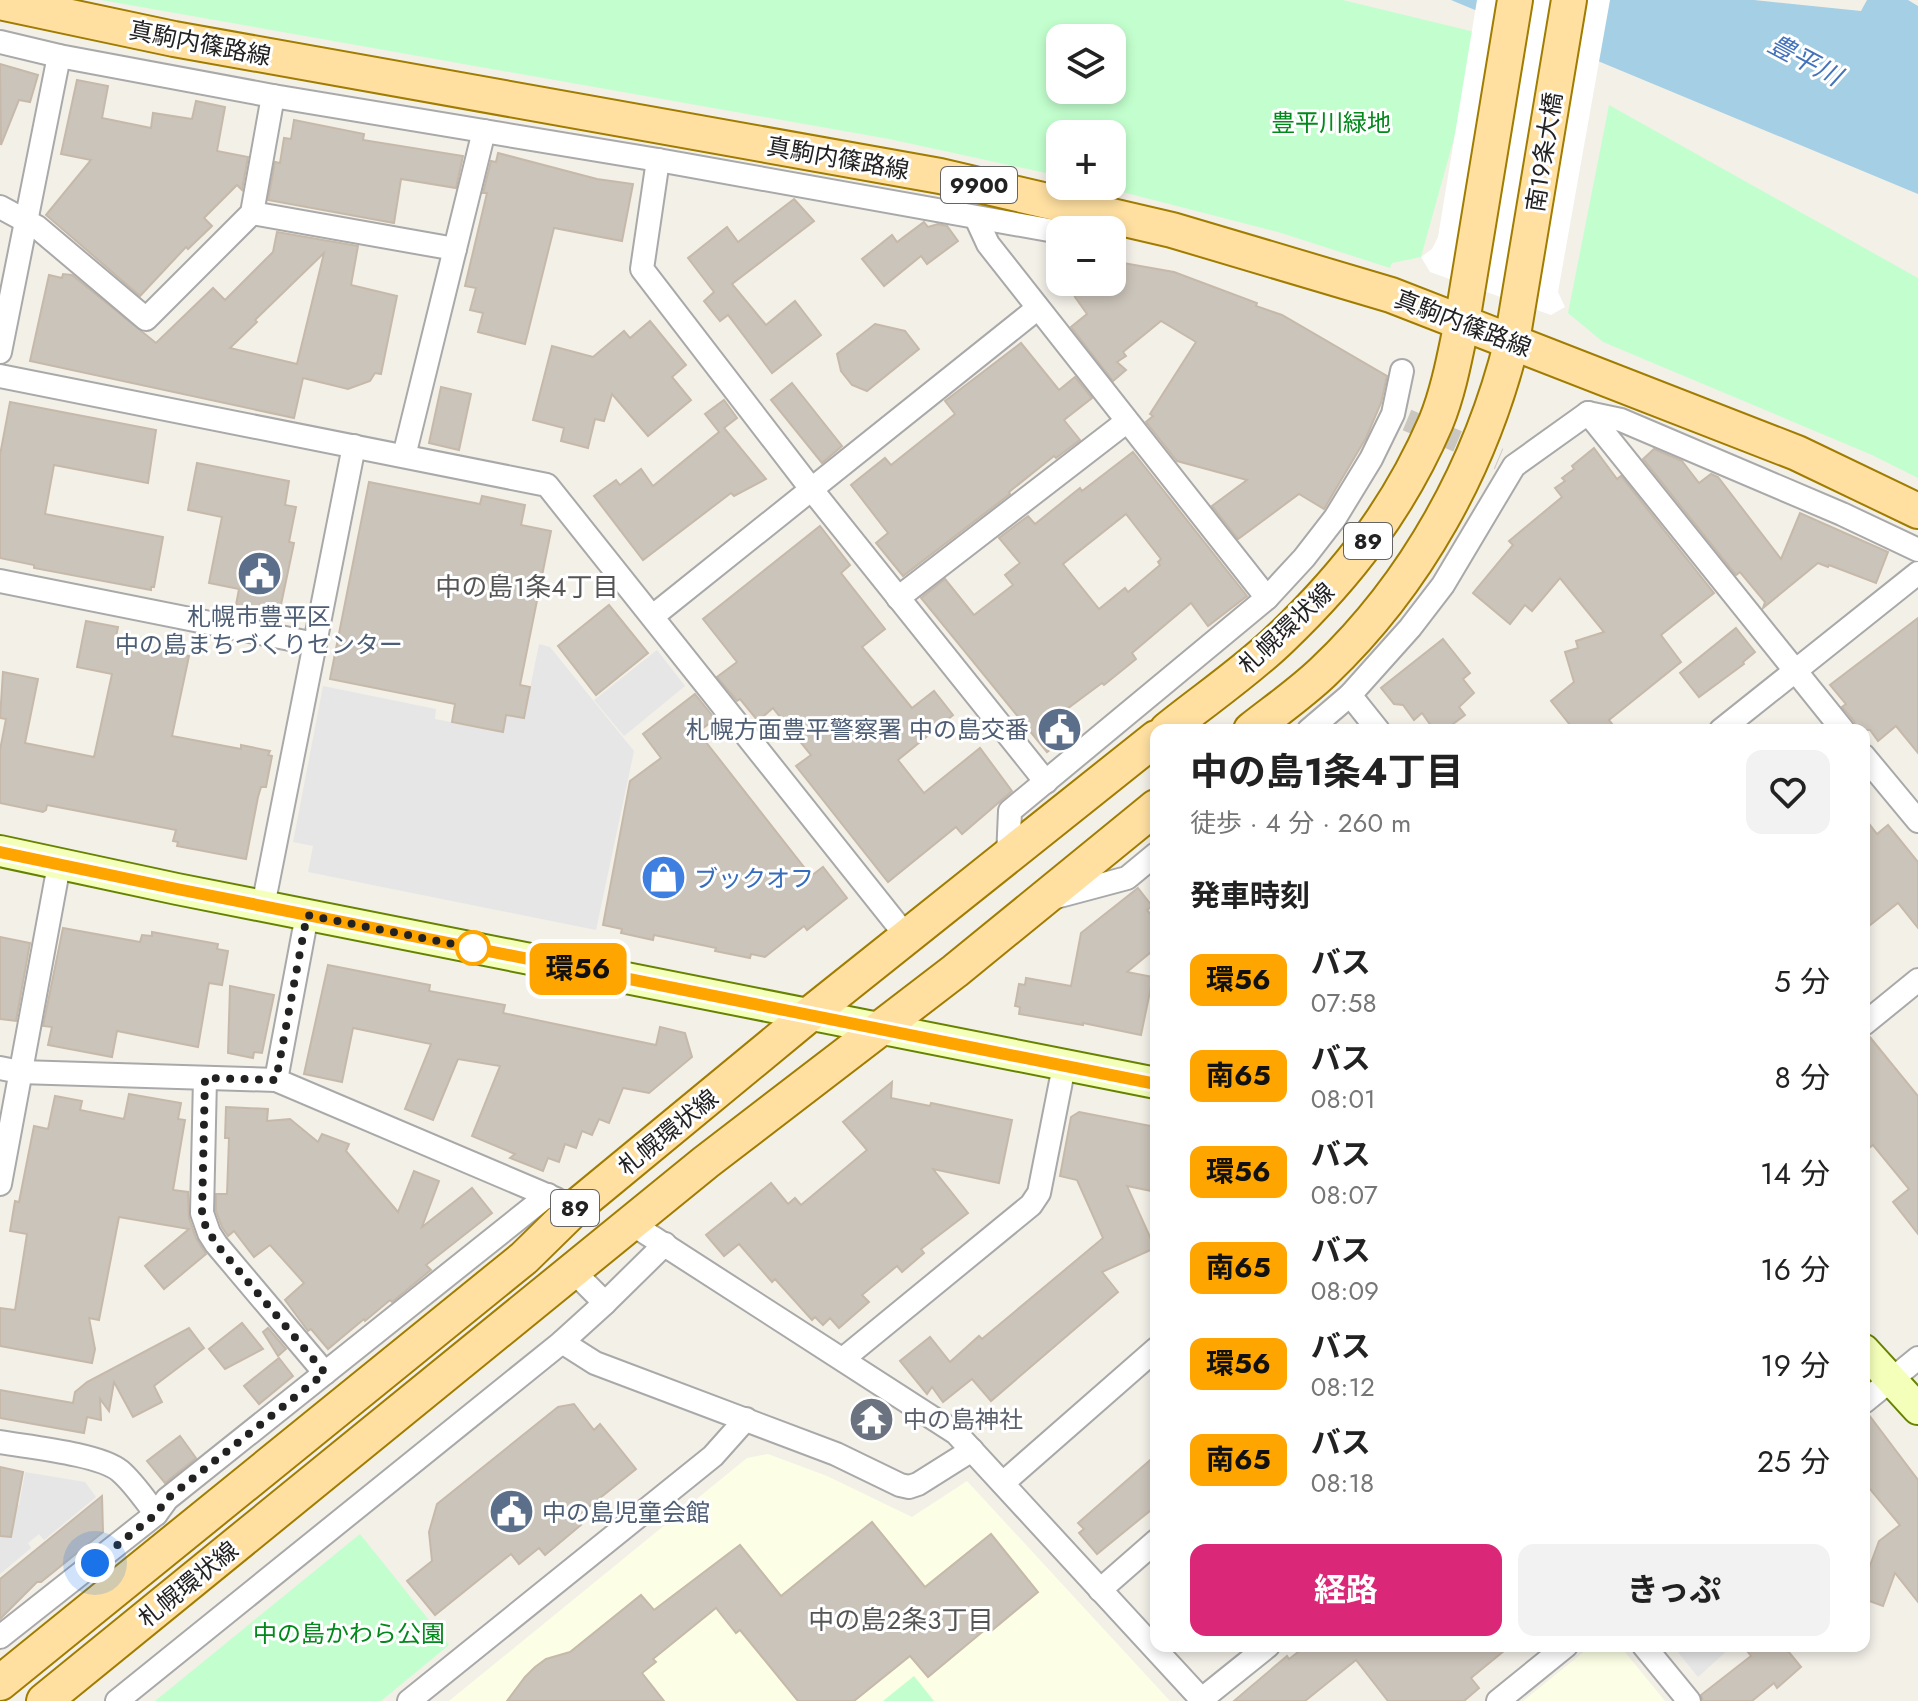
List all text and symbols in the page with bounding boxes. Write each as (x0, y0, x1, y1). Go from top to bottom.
street label: 真駒内篠路線 (126, 12, 274, 74)
map controls (1046, 24, 1126, 296)
button: layers (1046, 24, 1126, 104)
water label: 豊平川 (1762, 25, 1851, 96)
street label: 南19条大橋 (1517, 90, 1571, 214)
park label: 豊平川緑地 (1271, 105, 1391, 140)
button: + (1046, 120, 1126, 200)
street label: 真駒内篠路線 (764, 128, 912, 188)
road number: 9900 (941, 167, 1017, 203)
button: − (1046, 216, 1126, 296)
street label: 真駒内篠路線 (1390, 281, 1536, 365)
road number: 89 (1344, 523, 1392, 559)
public building icon: 札幌市豊平区 中の島まちづくりセンター (235, 550, 283, 598)
district label: 中の島1条4丁目 (436, 568, 618, 606)
street label: 札幌環状線 (1230, 574, 1342, 682)
place label: 札幌市豊平区 中の島まちづくりセンター (115, 599, 403, 662)
public building icon: 札幌方面豊平警察署 中の島交番 (1036, 705, 1084, 753)
place label: 札幌方面豊平警察署 中の島交番 (686, 712, 1029, 747)
text: 中の島1条4丁目 (1190, 744, 1464, 799)
button: heart (1746, 750, 1830, 834)
text: 徒歩 · 4 分 · 260 m (1190, 804, 1411, 842)
shop icon: ブックオフ (639, 854, 687, 902)
place label: ブックオフ (694, 861, 814, 896)
text: 発車時刻 (1190, 874, 1310, 917)
unlabelled marker (456, 931, 490, 965)
text: バス (1311, 941, 1371, 984)
line badge: 環56 (532, 943, 624, 995)
text: 環56 (546, 948, 610, 989)
text: 環56 (1206, 959, 1271, 1000)
text: 5 分 (1774, 960, 1830, 1003)
text: 07:58 (1311, 984, 1377, 1022)
text: バス (1311, 1037, 1371, 1080)
text: 南65 (1206, 1055, 1271, 1096)
text: 8 分 (1775, 1056, 1830, 1099)
text: 08:01 (1311, 1080, 1376, 1118)
street label: 札幌環状線 (610, 1081, 726, 1183)
text: バス (1311, 1133, 1371, 1176)
text: 環56 (1206, 1151, 1271, 1192)
text: 14 分 (1760, 1152, 1830, 1195)
text: 08:07 (1311, 1176, 1378, 1214)
road number: 89 (551, 1190, 599, 1226)
text: バス (1311, 1229, 1371, 1272)
text: 南65 (1206, 1247, 1271, 1288)
text: 16 分 (1760, 1248, 1830, 1291)
text: 08:09 (1311, 1272, 1379, 1310)
text: バス (1311, 1325, 1371, 1368)
text: 環56 (1206, 1343, 1271, 1384)
text: 19 分 (1760, 1344, 1830, 1387)
text: 08:12 (1311, 1368, 1375, 1406)
temple icon: 中の島神社 (848, 1395, 896, 1443)
place label: 中の島神社 (903, 1402, 1023, 1437)
text: バス (1311, 1421, 1371, 1464)
text: 南65 (1206, 1439, 1271, 1480)
text: 25 分 (1757, 1440, 1830, 1483)
text: 08:18 (1311, 1464, 1374, 1502)
public building icon: 中の島児童会館 (487, 1488, 535, 1536)
place label: 中の島児童会館 (542, 1495, 710, 1530)
street label: 札幌環状線 (130, 1533, 246, 1635)
your location (75, 1543, 115, 1583)
button: 経路 (1190, 1544, 1502, 1636)
button: きっぷ (1518, 1544, 1830, 1636)
district label: 中の島2条3丁目 (809, 1601, 994, 1639)
park label: 中の島かわら公園 (253, 1616, 445, 1651)

